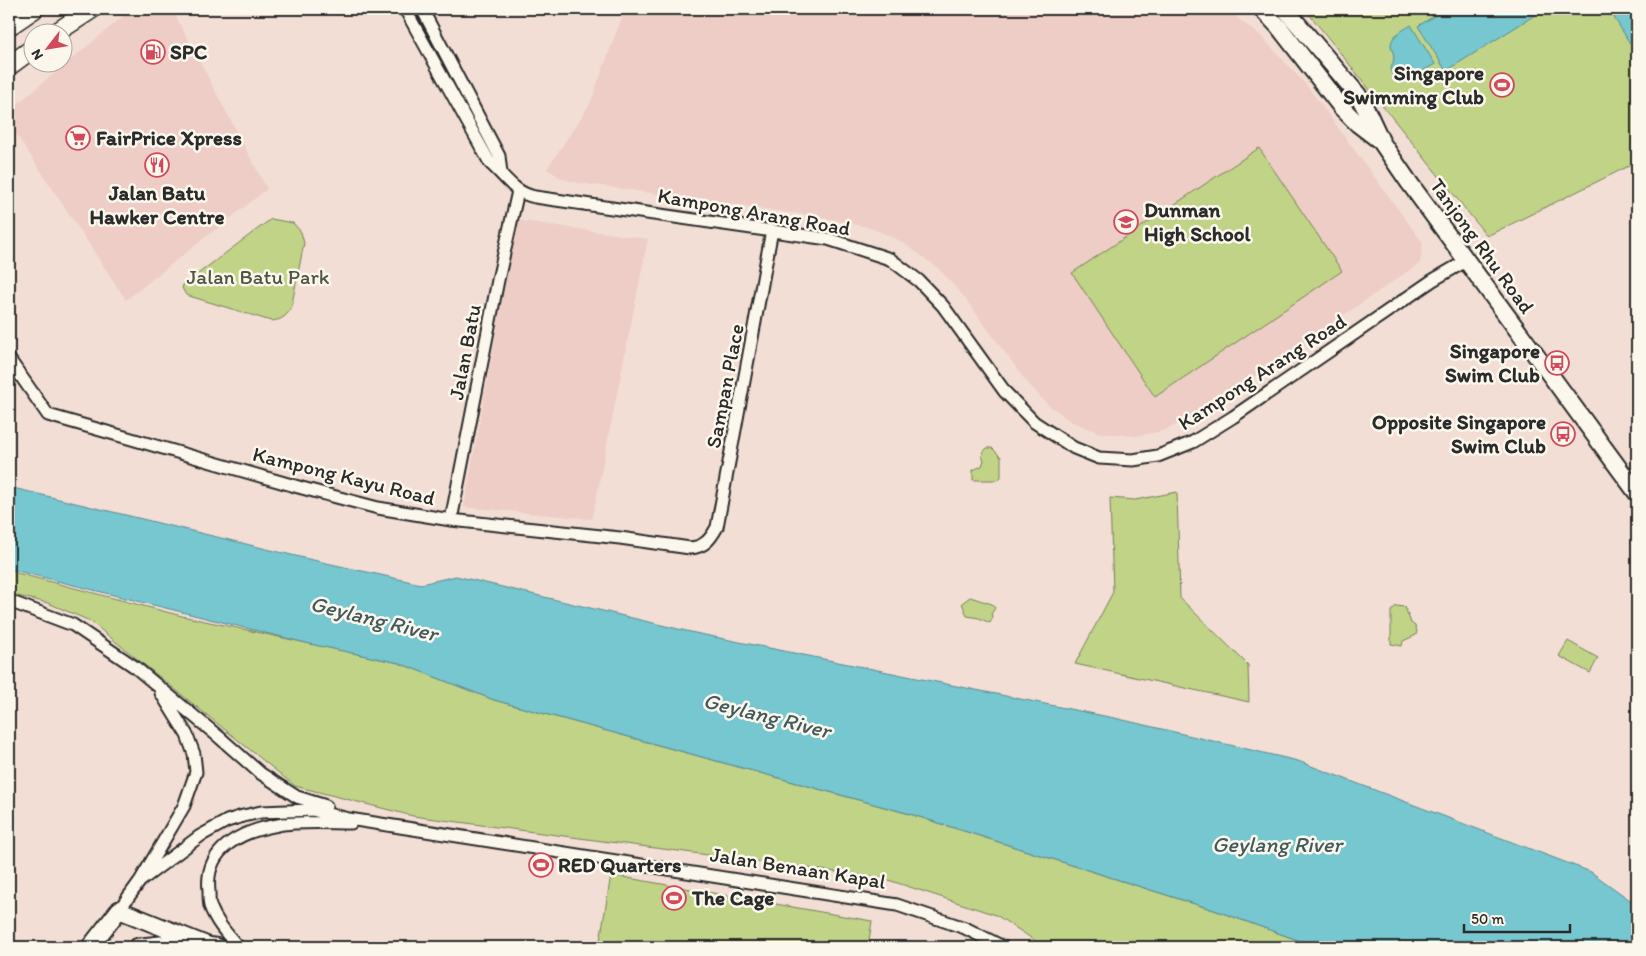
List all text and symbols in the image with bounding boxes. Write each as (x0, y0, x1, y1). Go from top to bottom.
north arrow (22, 22, 72, 72)
fuel station icon: SPC (140, 39, 166, 65)
place label: SPC (170, 39, 208, 64)
text: N (28, 46, 47, 63)
place label: Singapore Swimming Club (1343, 60, 1484, 110)
sports icon: Singapore Swimming Club (1489, 72, 1515, 98)
supermarket icon: FairPrice Xpress (65, 125, 91, 151)
place label: FairPrice Xpress (96, 125, 242, 151)
restaurant icon: Jalan Batu Hawker Centre (144, 152, 170, 178)
street label: Tanjong Rhu Road (1425, 173, 1540, 319)
place label: Jalan Batu Hawker Centre (89, 180, 225, 229)
street label: Kampong Arang Road (656, 182, 852, 241)
place label: Dunman High School (1144, 197, 1252, 247)
school or university icon: Dunman High School (1113, 209, 1139, 235)
park label: Jalan Batu Park (186, 264, 330, 289)
street label: Jalan Batu (443, 302, 486, 402)
street label: Kampong Arang Road (1173, 308, 1350, 435)
street label: Sampan Place (700, 322, 749, 450)
place label: Singapore Swim Club (1445, 338, 1540, 387)
bus stop icon: Singapore Swim Club (1544, 350, 1570, 376)
place label: Opposite Singapore Swim Club (1372, 409, 1546, 458)
bus stop icon: Opposite Singapore Swim Club (1550, 421, 1576, 447)
street label: Kampong Kayu Road (250, 441, 438, 510)
water label: Geylang River (308, 590, 442, 648)
water label: Geylang River (701, 687, 835, 745)
water label: Geylang River (1212, 831, 1344, 858)
street label: Jalan Benaan Kapal (708, 841, 888, 894)
sports icon: RED Quarters (528, 852, 554, 878)
place label: RED Quarters (558, 852, 681, 877)
sports icon: The Cage (661, 885, 687, 911)
place label: The Cage (691, 885, 774, 911)
scale bar (1464, 901, 1570, 933)
text: 50 m (1471, 910, 1504, 928)

